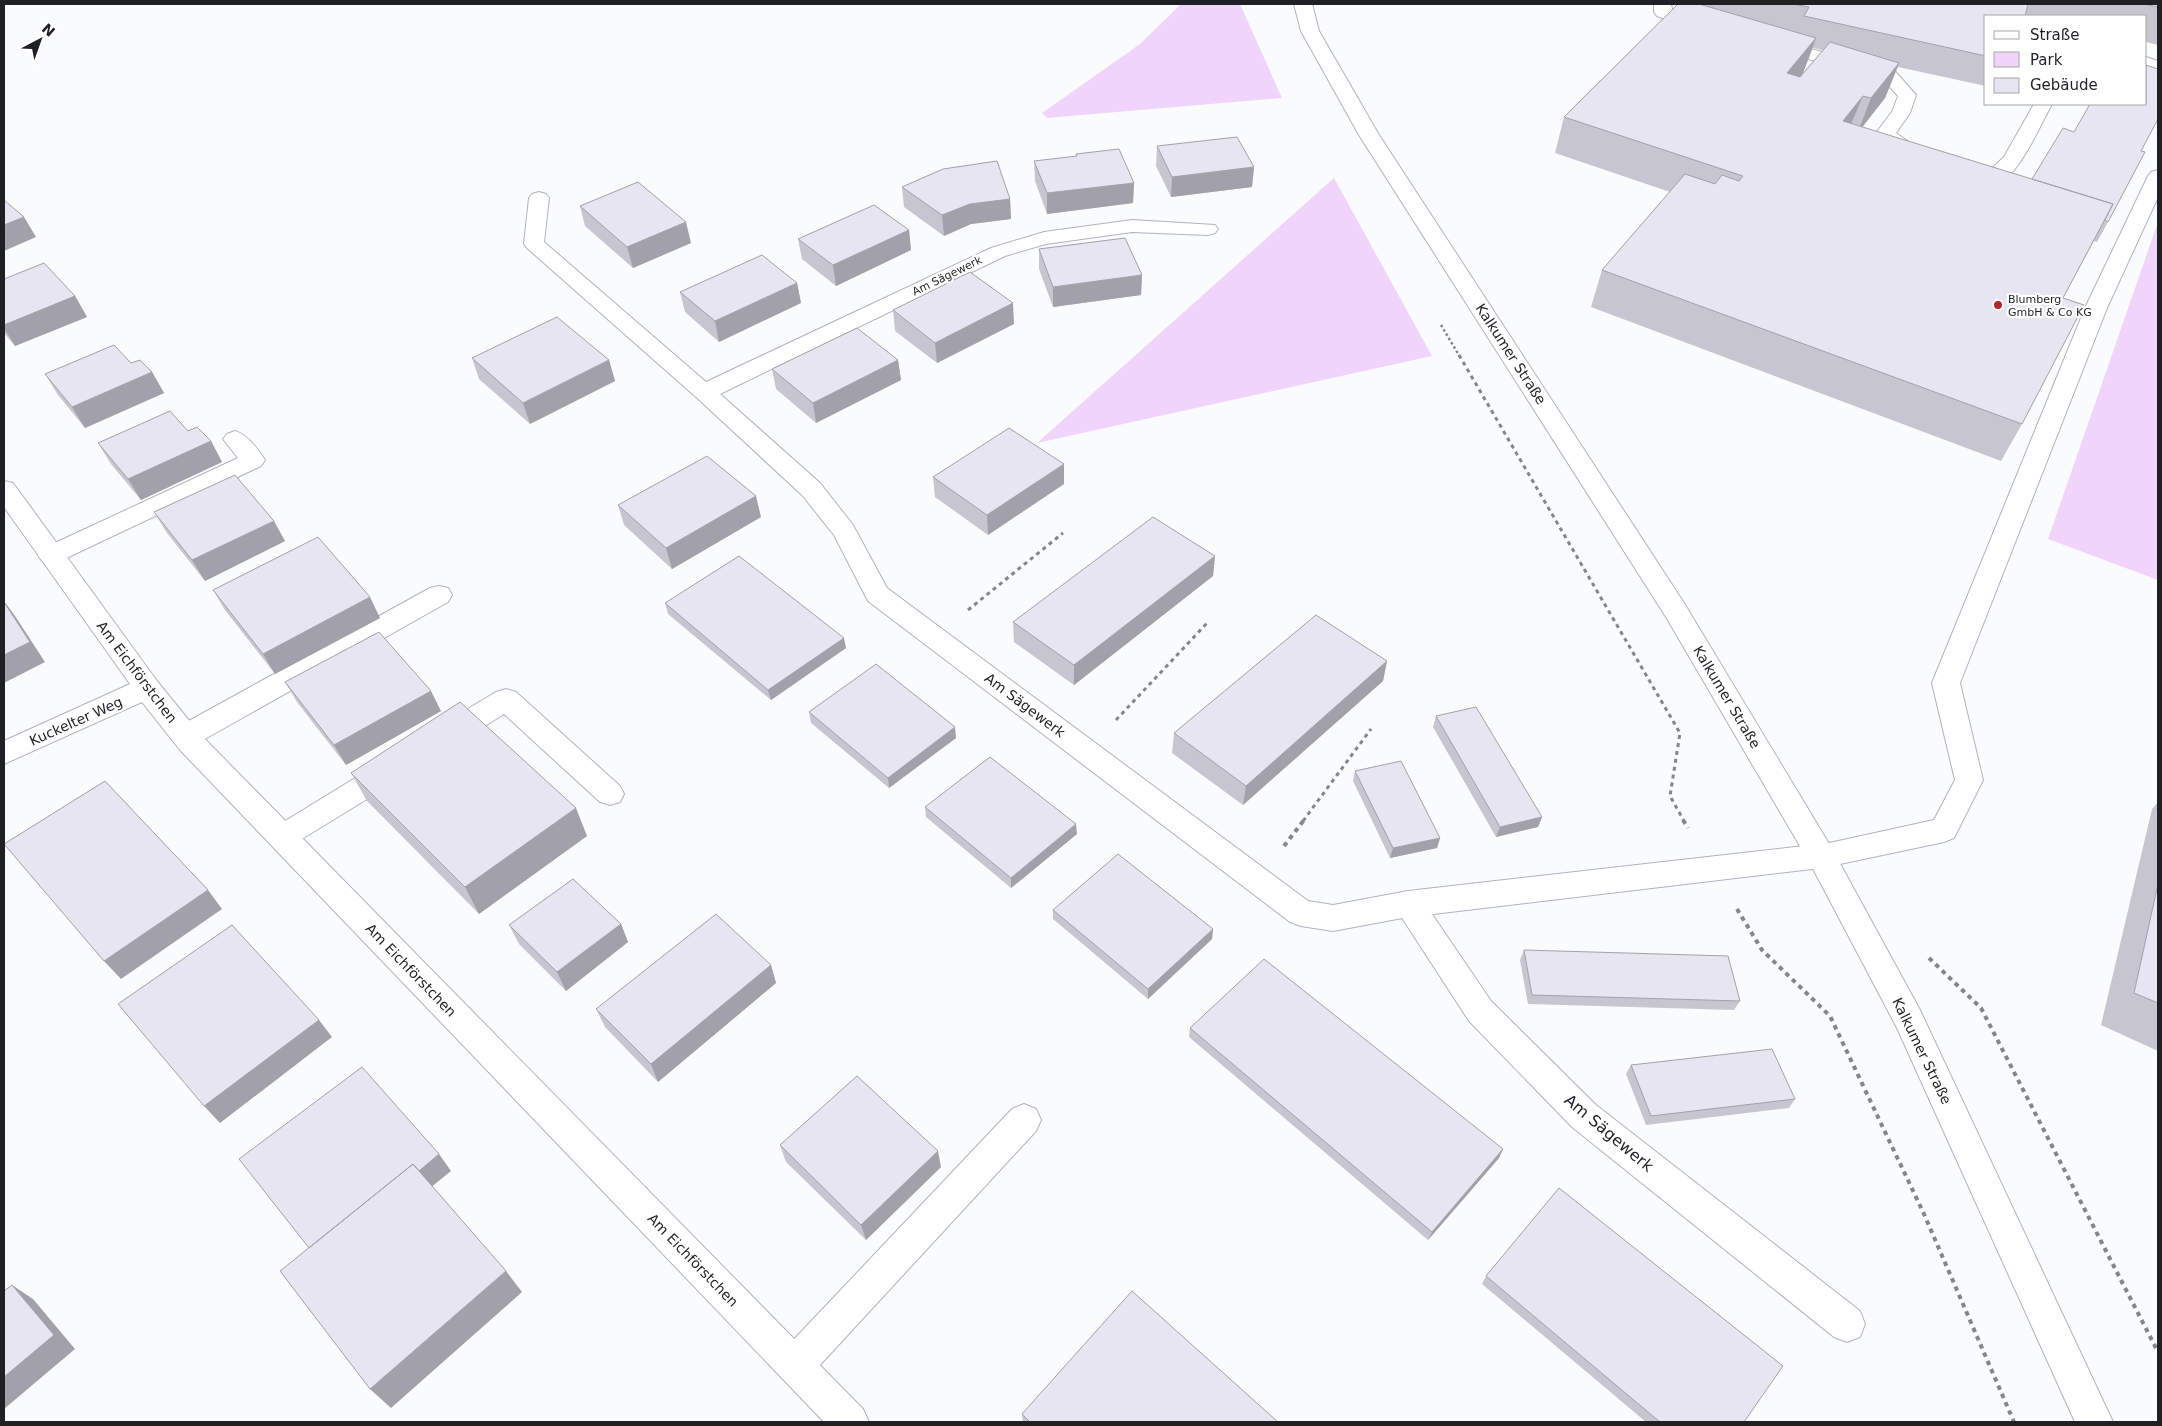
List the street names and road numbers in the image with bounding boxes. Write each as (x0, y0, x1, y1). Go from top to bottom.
street label: Am Sägewerk (910, 253, 985, 298)
street label: Kalkumer Straße (1473, 301, 1549, 407)
street label: Am Eichförstchen (94, 618, 180, 726)
street label: Kalkumer Straße (1690, 643, 1764, 751)
street label: Am Sägewerk (982, 670, 1069, 741)
street label: Kuckelter Weg (27, 693, 125, 749)
street label: Am Eichförstchen (363, 920, 459, 1020)
street label: Kalkumer Straße (1889, 995, 1955, 1107)
street label: Am Sägewerk (1561, 1090, 1658, 1176)
street label: Am Eichförstchen (645, 1210, 741, 1310)

